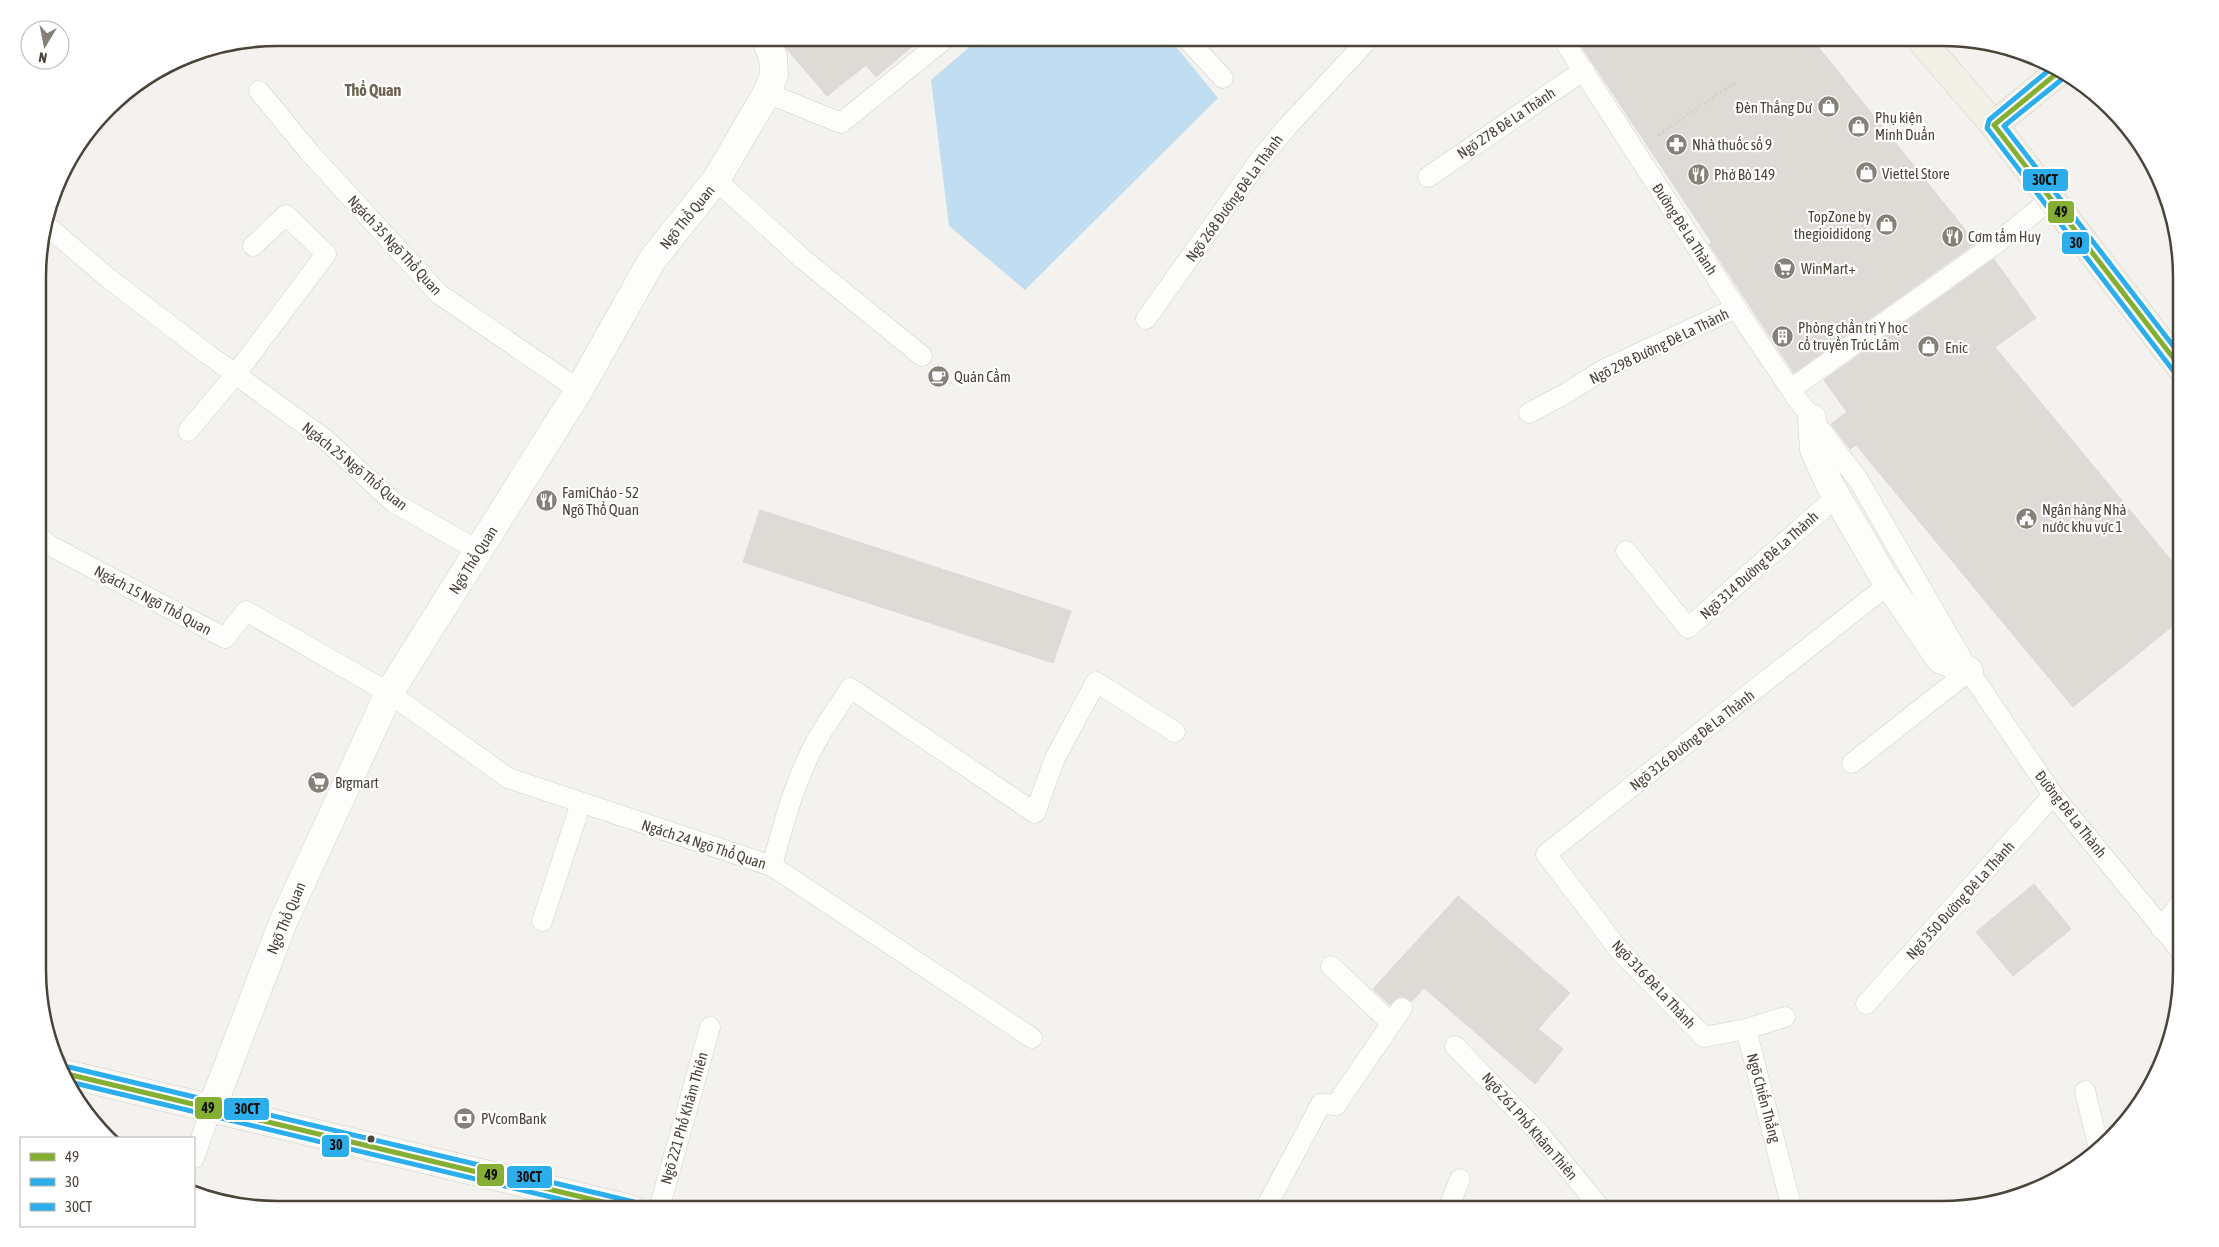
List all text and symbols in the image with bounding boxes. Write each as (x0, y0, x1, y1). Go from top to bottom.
north arrow (20, 20, 70, 70)
text: N (37, 49, 48, 66)
district label: Thổ Quan (345, 80, 401, 99)
street label: Ngõ 278 Đê La Thành (1454, 84, 1558, 162)
shop icon: Đèn Thắng Dư (1816, 95, 1840, 119)
place label: Đèn Thắng Dư (1735, 99, 1813, 116)
place label: Phụ kiện Minh Duẩn (1875, 109, 1935, 143)
shop icon: Phụ kiện Minh Duẩn (1847, 114, 1871, 138)
street label: Ngõ 268 Đường Đê La Thành (1182, 131, 1286, 265)
pharmacy icon: Nhà thuốc số 9 (1664, 132, 1688, 156)
place label: Nhà thuốc số 9 (1692, 136, 1772, 153)
shop icon: Viettel Store (1854, 161, 1878, 185)
restaurant icon: Phở Bò 149 (1686, 162, 1710, 186)
place label: Viettel Store (1882, 165, 1950, 182)
place label: Phở Bò 149 (1714, 166, 1775, 183)
line badge: 30CT (2022, 168, 2069, 192)
text: 30CT (2032, 172, 2059, 188)
street label: Đường Đê La Thành (1649, 180, 1721, 278)
street label: Ngõ Thổ Quan (656, 182, 718, 252)
street label: Ngách 35 Ngõ Thổ Quan (344, 192, 446, 298)
line badge: 49 (2047, 200, 2075, 224)
text: 49 (2053, 204, 2068, 220)
place label: TopZone by thegioididong (1794, 208, 1872, 242)
shop icon: TopZone by thegioididong (1875, 213, 1899, 237)
restaurant icon: Cơm tấm Huy (1940, 224, 1964, 248)
place label: Cơm tấm Huy (1968, 228, 2041, 245)
line badge: 30 (2061, 231, 2090, 255)
text: 30 (2069, 235, 2083, 251)
supermarket icon: WinMart+ (1773, 256, 1797, 280)
place label: WinMart+ (1801, 260, 1856, 277)
street label: Ngõ 298 Đường Đê La Thành (1587, 305, 1731, 387)
place label: Phòng chẩn trị Y học cổ truyền Trúc Lâm (1798, 319, 1908, 353)
building icon: Phòng chẩn trị Y học cổ truyền Trúc Lâm (1770, 324, 1794, 348)
shop icon: Enic (1917, 335, 1941, 359)
place label: Enic (1945, 339, 1968, 356)
cafe icon: Quán Cầm (926, 364, 950, 388)
place label: Quán Cầm (954, 368, 1011, 385)
street label: Ngách 25 Ngõ Thổ Quan (299, 418, 411, 514)
place label: FamiCháo - 52 Ngõ Thổ Quan (562, 484, 639, 518)
restaurant icon: FamiCháo - 52 Ngõ Thổ Quan (534, 489, 558, 513)
place label: Ngân hàng Nhà nước khu vực 1 (2042, 501, 2126, 535)
public building icon: Ngân hàng Nhà nước khu vực 1 (2014, 506, 2038, 530)
street label: Ngõ 314 Đường Đê La Thành (1696, 508, 1822, 622)
street label: Ngõ Thổ Quan (445, 523, 501, 597)
street label: Ngách 15 Ngõ Thổ Quan (92, 562, 214, 638)
street label: Ngõ 316 Đường Đê La Thành (1626, 686, 1758, 794)
street label: Đường Đê La Thành (2032, 767, 2110, 861)
supermarket icon: Brgmart (307, 770, 331, 794)
place label: Brgmart (335, 774, 379, 791)
street label: Ngách 24 Ngõ Thổ Quan (640, 816, 768, 872)
street label: Ngõ 350 Đường Đê La Thành (1903, 837, 2017, 963)
street label: Ngõ Thổ Quan (263, 879, 309, 957)
street label: Ngõ 316 Đê La Thành (1609, 936, 1699, 1032)
street label: Ngõ 221 Phố Khâm Thiên (657, 1050, 711, 1186)
street label: Ngõ Chiến Thắng (1744, 1051, 1784, 1145)
street label: Ngõ 261 Phố Khâm Thiên (1479, 1069, 1581, 1183)
line badge: 49 (194, 1096, 223, 1120)
line badge: 30CT (223, 1097, 270, 1121)
text: 49 (200, 1100, 215, 1116)
text: 30CT (234, 1101, 261, 1117)
bank icon: PVcomBank (453, 1106, 477, 1130)
place label: PVcomBank (481, 1110, 547, 1127)
line badge: 30 (321, 1134, 350, 1158)
unlabelled marker (366, 1134, 376, 1144)
legend (20, 1137, 195, 1227)
text: 30 (329, 1137, 343, 1153)
text: 49 (65, 1148, 79, 1165)
line badge: 49 (476, 1163, 505, 1187)
line badge: 30CT (506, 1165, 553, 1189)
text: 49 (483, 1167, 498, 1183)
text: 30CT (516, 1169, 543, 1185)
text: 30 (65, 1173, 79, 1190)
text: 30CT (65, 1198, 93, 1215)

